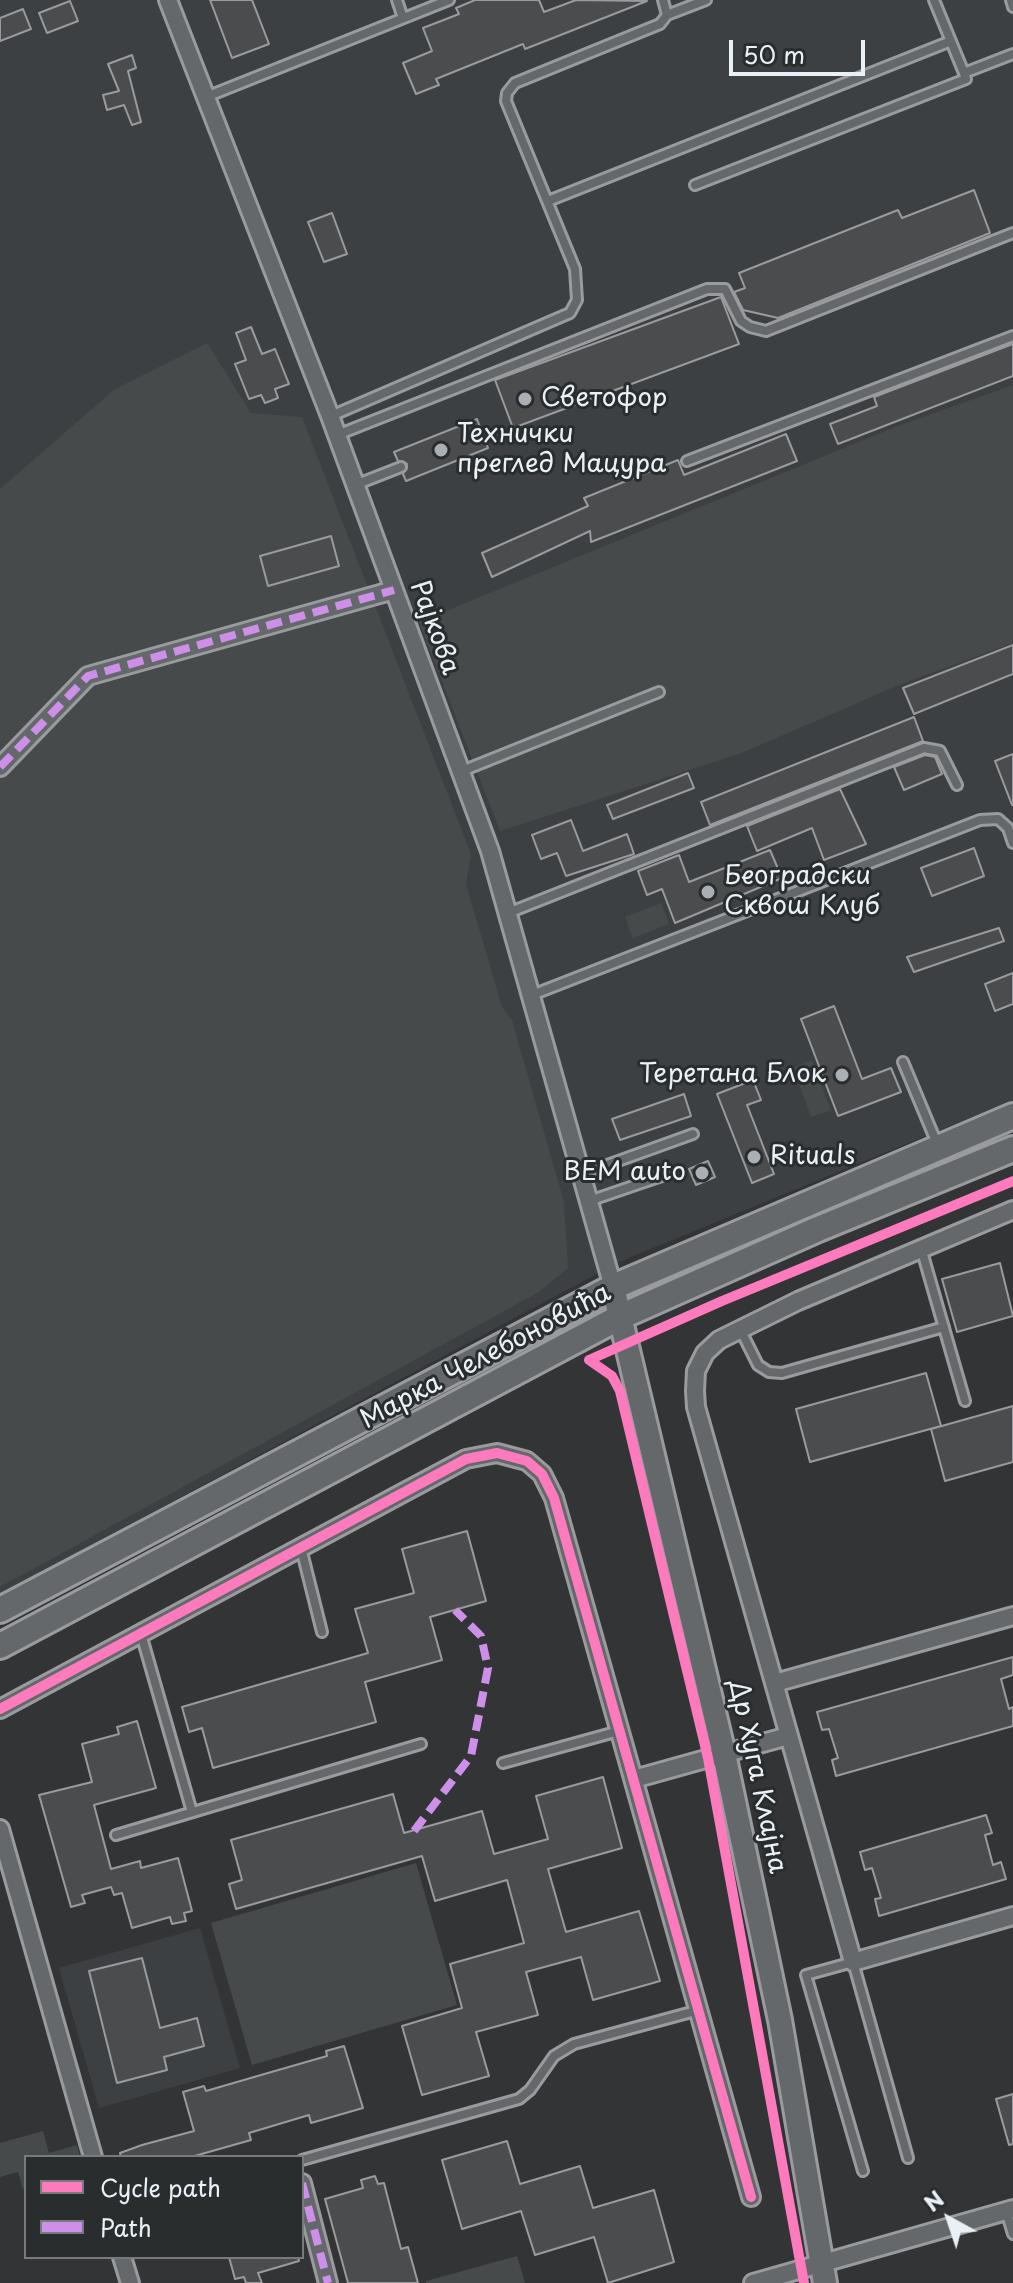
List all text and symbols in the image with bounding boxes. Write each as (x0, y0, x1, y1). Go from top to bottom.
scale bar (733, 24, 869, 74)
text: 50 m (743, 36, 805, 72)
place label: Светофор (541, 383, 667, 415)
marker: Светофор (516, 390, 534, 408)
place label: Технички преглед Мацура (457, 419, 666, 480)
marker: Технички преглед Мацура (432, 441, 450, 459)
street label: Рајкова (403, 577, 465, 679)
place label: Београдски Сквош Клуб (724, 861, 880, 922)
marker: Београдски Сквош Клуб (699, 883, 717, 901)
place label: Теретана Блок (639, 1059, 826, 1091)
marker: Теретана Блок (833, 1066, 851, 1084)
place label: Rituals (770, 1141, 855, 1173)
marker: Rituals (745, 1148, 763, 1166)
place label: BEM auto (564, 1157, 686, 1189)
marker: BEM auto (693, 1164, 711, 1182)
street label: Марка Челебоновића (356, 1278, 616, 1436)
street label: Др Хуга Клајна (721, 1678, 793, 1876)
legend (24, 2155, 304, 2259)
text: Cycle path (100, 2169, 221, 2205)
north arrow (909, 2179, 989, 2259)
text: N (916, 2182, 951, 2218)
text: Path (100, 2209, 152, 2245)

